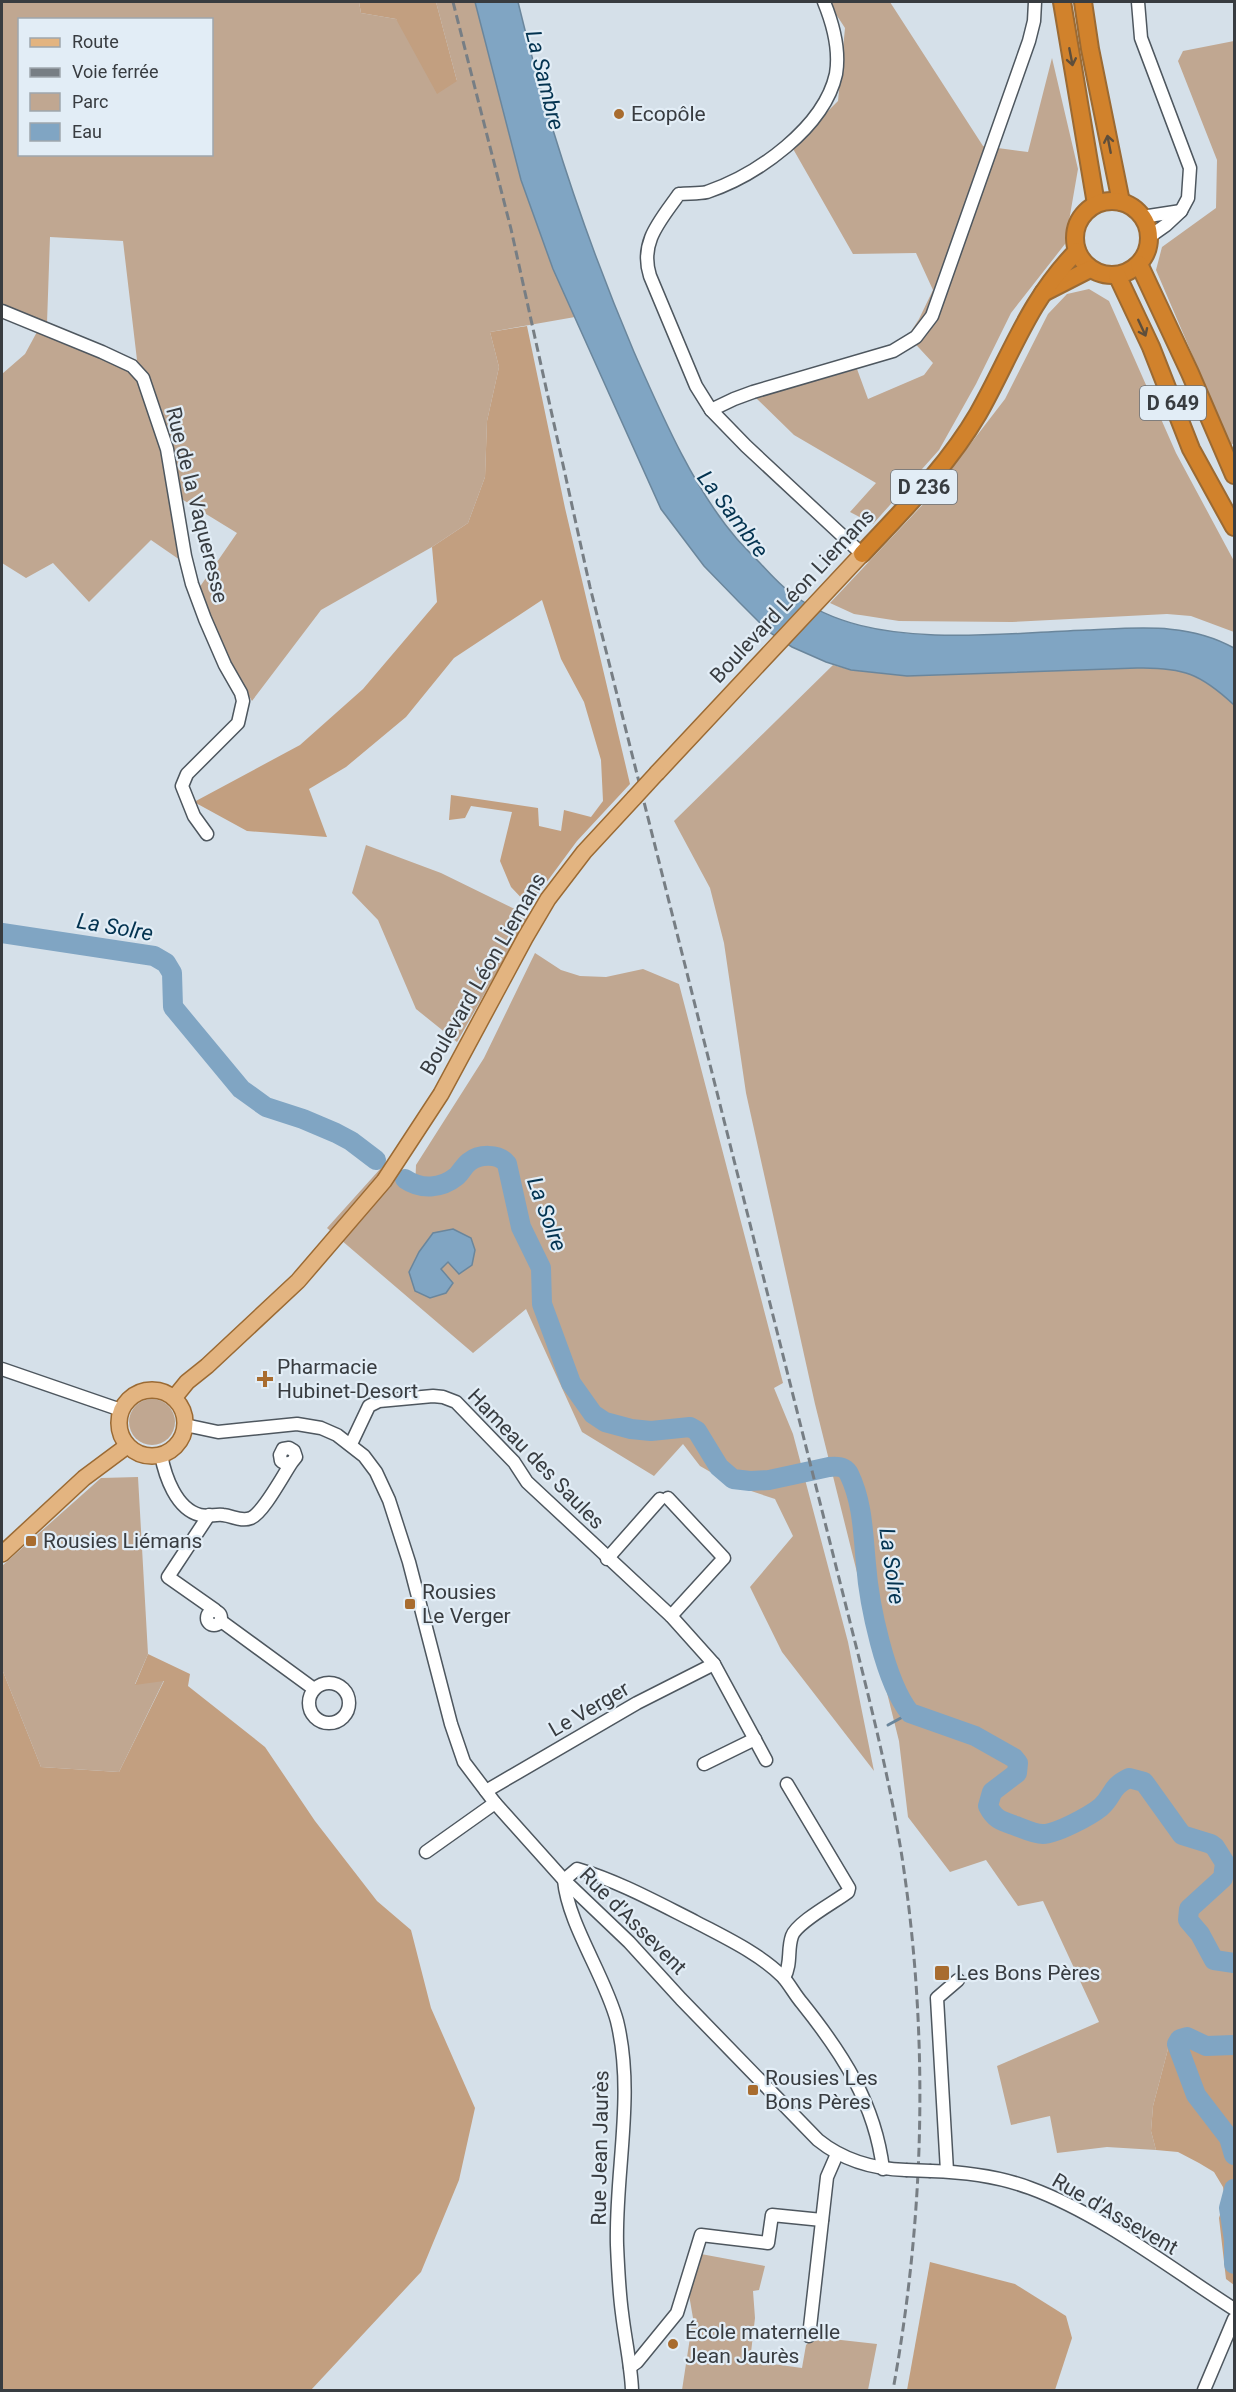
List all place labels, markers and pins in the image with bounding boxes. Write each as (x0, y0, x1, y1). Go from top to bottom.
place label: Ecopôle (631, 102, 706, 126)
marker: Ecopôle (612, 107, 626, 121)
place label: Pharmacie Hubinet-Desort (277, 1355, 418, 1403)
marker: Pharmacie Hubinet-Desort (258, 1372, 272, 1386)
place label: Rousies Liémans (43, 1529, 202, 1553)
marker: Rousies Liémans (24, 1534, 38, 1548)
place label: Rousies Le Verger (422, 1580, 511, 1628)
marker: Rousies Le Verger (403, 1597, 417, 1611)
place label: Les Bons Pères (956, 1961, 1100, 1985)
marker: Les Bons Pères (933, 1964, 951, 1982)
place label: Rousies Les Bons Pères (765, 2066, 878, 2114)
marker: Rousies Les Bons Pères (746, 2083, 760, 2097)
place label: École maternelle Jean Jaurès (685, 2320, 840, 2368)
marker: École maternelle Jean Jaurès (666, 2337, 680, 2351)

